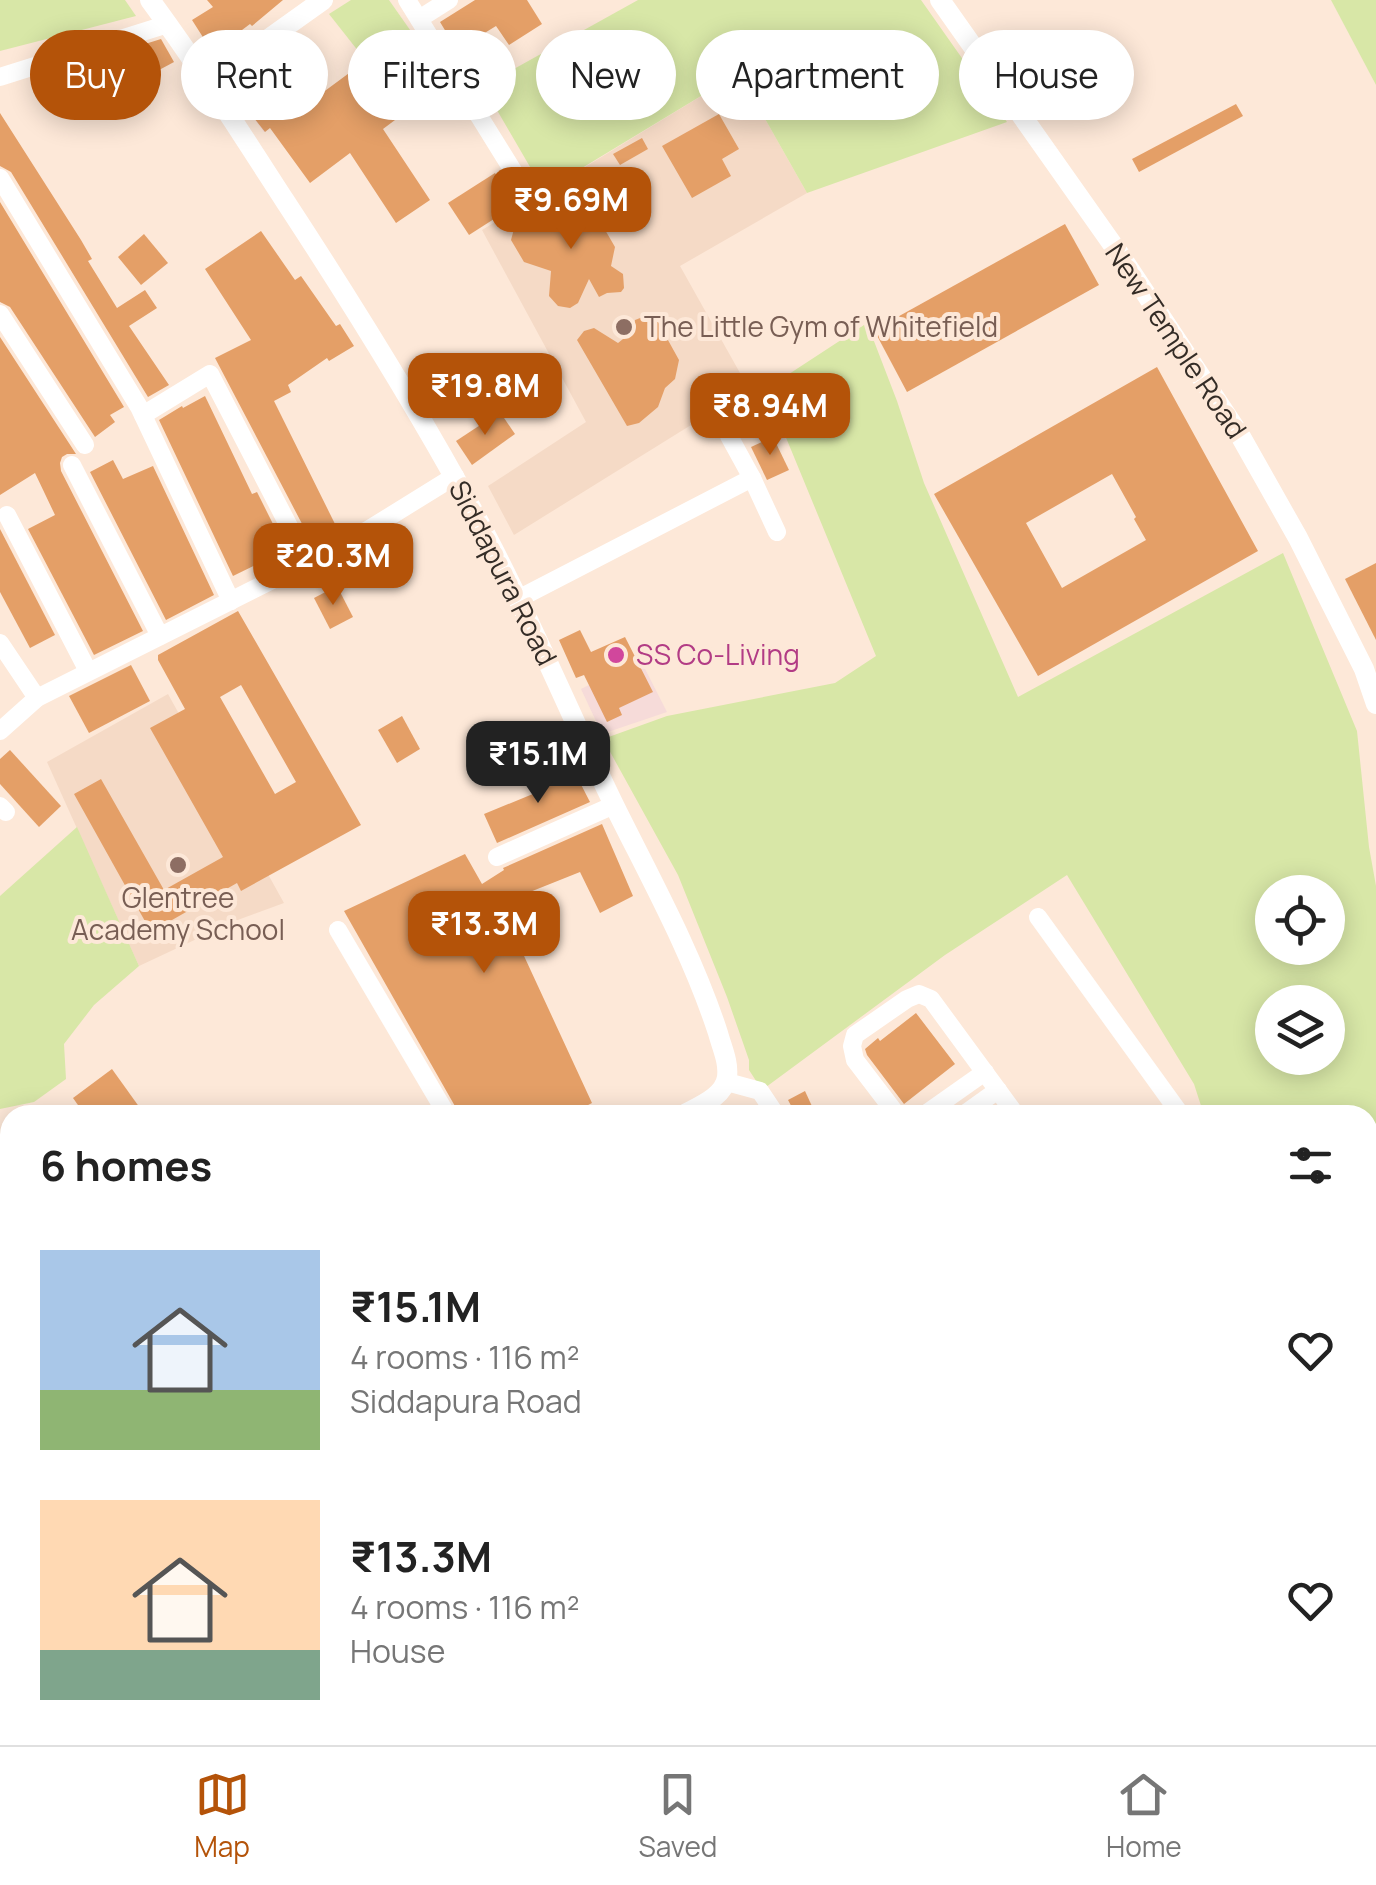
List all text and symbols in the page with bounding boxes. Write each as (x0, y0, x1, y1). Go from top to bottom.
chip: Buy (30, 30, 161, 120)
chip: Rent (181, 30, 328, 120)
chip: Filters (348, 30, 516, 120)
chip: New (536, 30, 676, 120)
chip: Apartment (696, 30, 939, 120)
chip: House (959, 30, 1134, 120)
pin: ₹9.69M (490, 167, 652, 252)
text: ₹9.69M (513, 177, 629, 221)
street label: New Temple Road (1097, 235, 1256, 445)
place label: The Little Gym of Whitefield (644, 307, 998, 345)
marker: The Little Gym of Whitefield (613, 316, 635, 338)
pin: ₹19.8M (404, 353, 566, 438)
text: ₹19.8M (430, 363, 540, 407)
pin: ₹8.94M (689, 373, 851, 458)
text: ₹8.94M (712, 383, 828, 427)
street label: Siddapura Road (441, 474, 567, 672)
pin: ₹20.3M (252, 523, 414, 608)
text: ₹20.3M (275, 533, 391, 577)
place label: SS Co-Living (636, 635, 800, 673)
marker: SS Co-Living (605, 644, 627, 666)
pin: ₹15.1M (457, 721, 619, 806)
text: ₹15.1M (488, 731, 588, 775)
marker: Glentree Academy School (167, 854, 189, 876)
map controls (1255, 875, 1345, 1075)
button: locate (1255, 875, 1345, 965)
place label: Glentree Academy School (71, 878, 285, 948)
pin: ₹13.3M (403, 891, 565, 976)
text: ₹13.3M (430, 901, 538, 945)
button: layers (1255, 985, 1345, 1075)
text: 6 homes (40, 1136, 212, 1194)
icon: filters (1283, 1138, 1338, 1193)
text: ₹15.1M (350, 1277, 481, 1335)
icon: home (120, 1290, 240, 1410)
icon: heart (1283, 1323, 1338, 1378)
text: 4 rooms · 116 m² (350, 1335, 579, 1379)
text: Siddapura Road (350, 1379, 582, 1423)
text: ₹13.3M (350, 1527, 492, 1585)
icon: home (120, 1540, 240, 1660)
icon: heart (1283, 1573, 1338, 1628)
text: 4 rooms · 116 m² (350, 1585, 579, 1629)
text: House (350, 1629, 445, 1673)
tab: Map (194, 1767, 250, 1865)
tab: Saved (639, 1767, 717, 1865)
tab: Home (1106, 1767, 1182, 1865)

